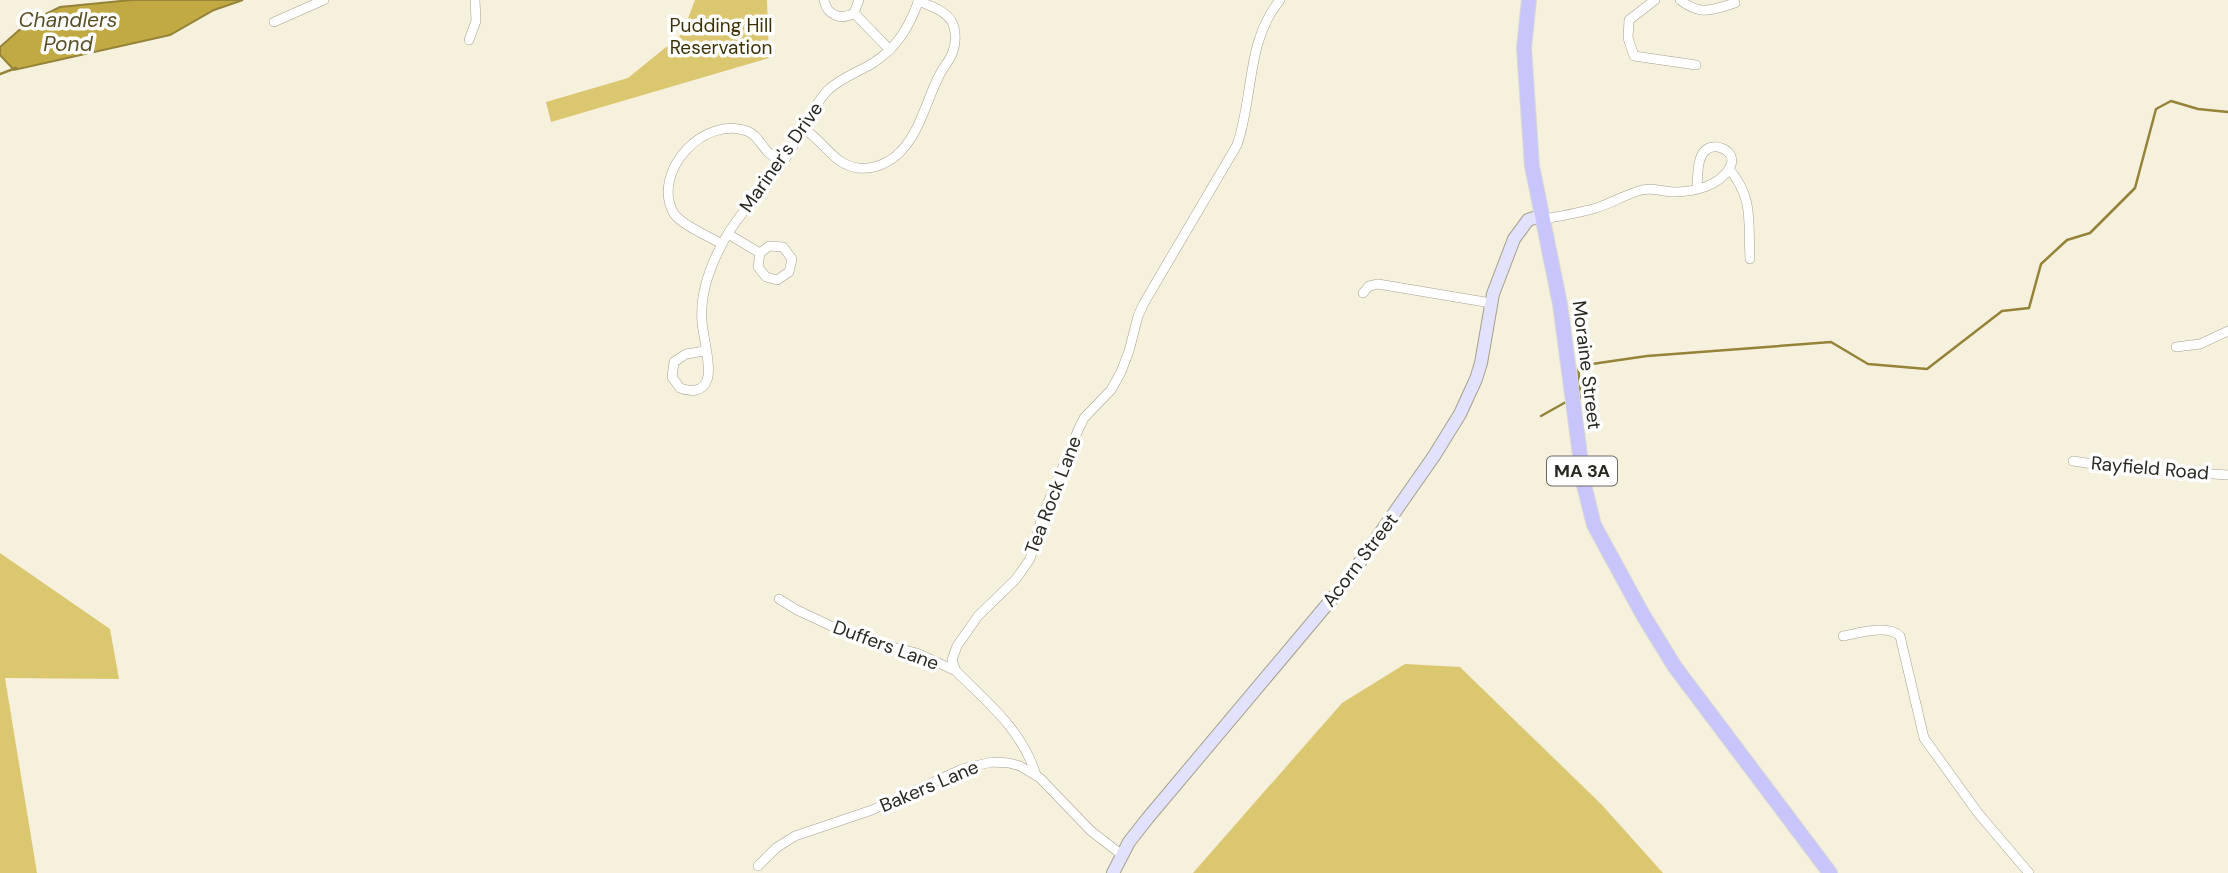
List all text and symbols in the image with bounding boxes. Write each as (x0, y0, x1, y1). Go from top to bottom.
water label: Chandlers Pond (19, 6, 117, 58)
park label: Pudding Hill Reservation (670, 13, 772, 60)
street label: Mariner's Drive (734, 97, 828, 217)
street label: Moraine Street (1567, 299, 1607, 431)
street label: Tea Rock Lane (1019, 432, 1087, 558)
street label: Rayfield Road (2090, 450, 2210, 486)
road number: MA 3A (1547, 457, 1617, 486)
street label: Acorn Street (1317, 508, 1403, 612)
street label: Duffers Lane (830, 614, 942, 676)
street label: Bakers Lane (876, 754, 982, 818)

